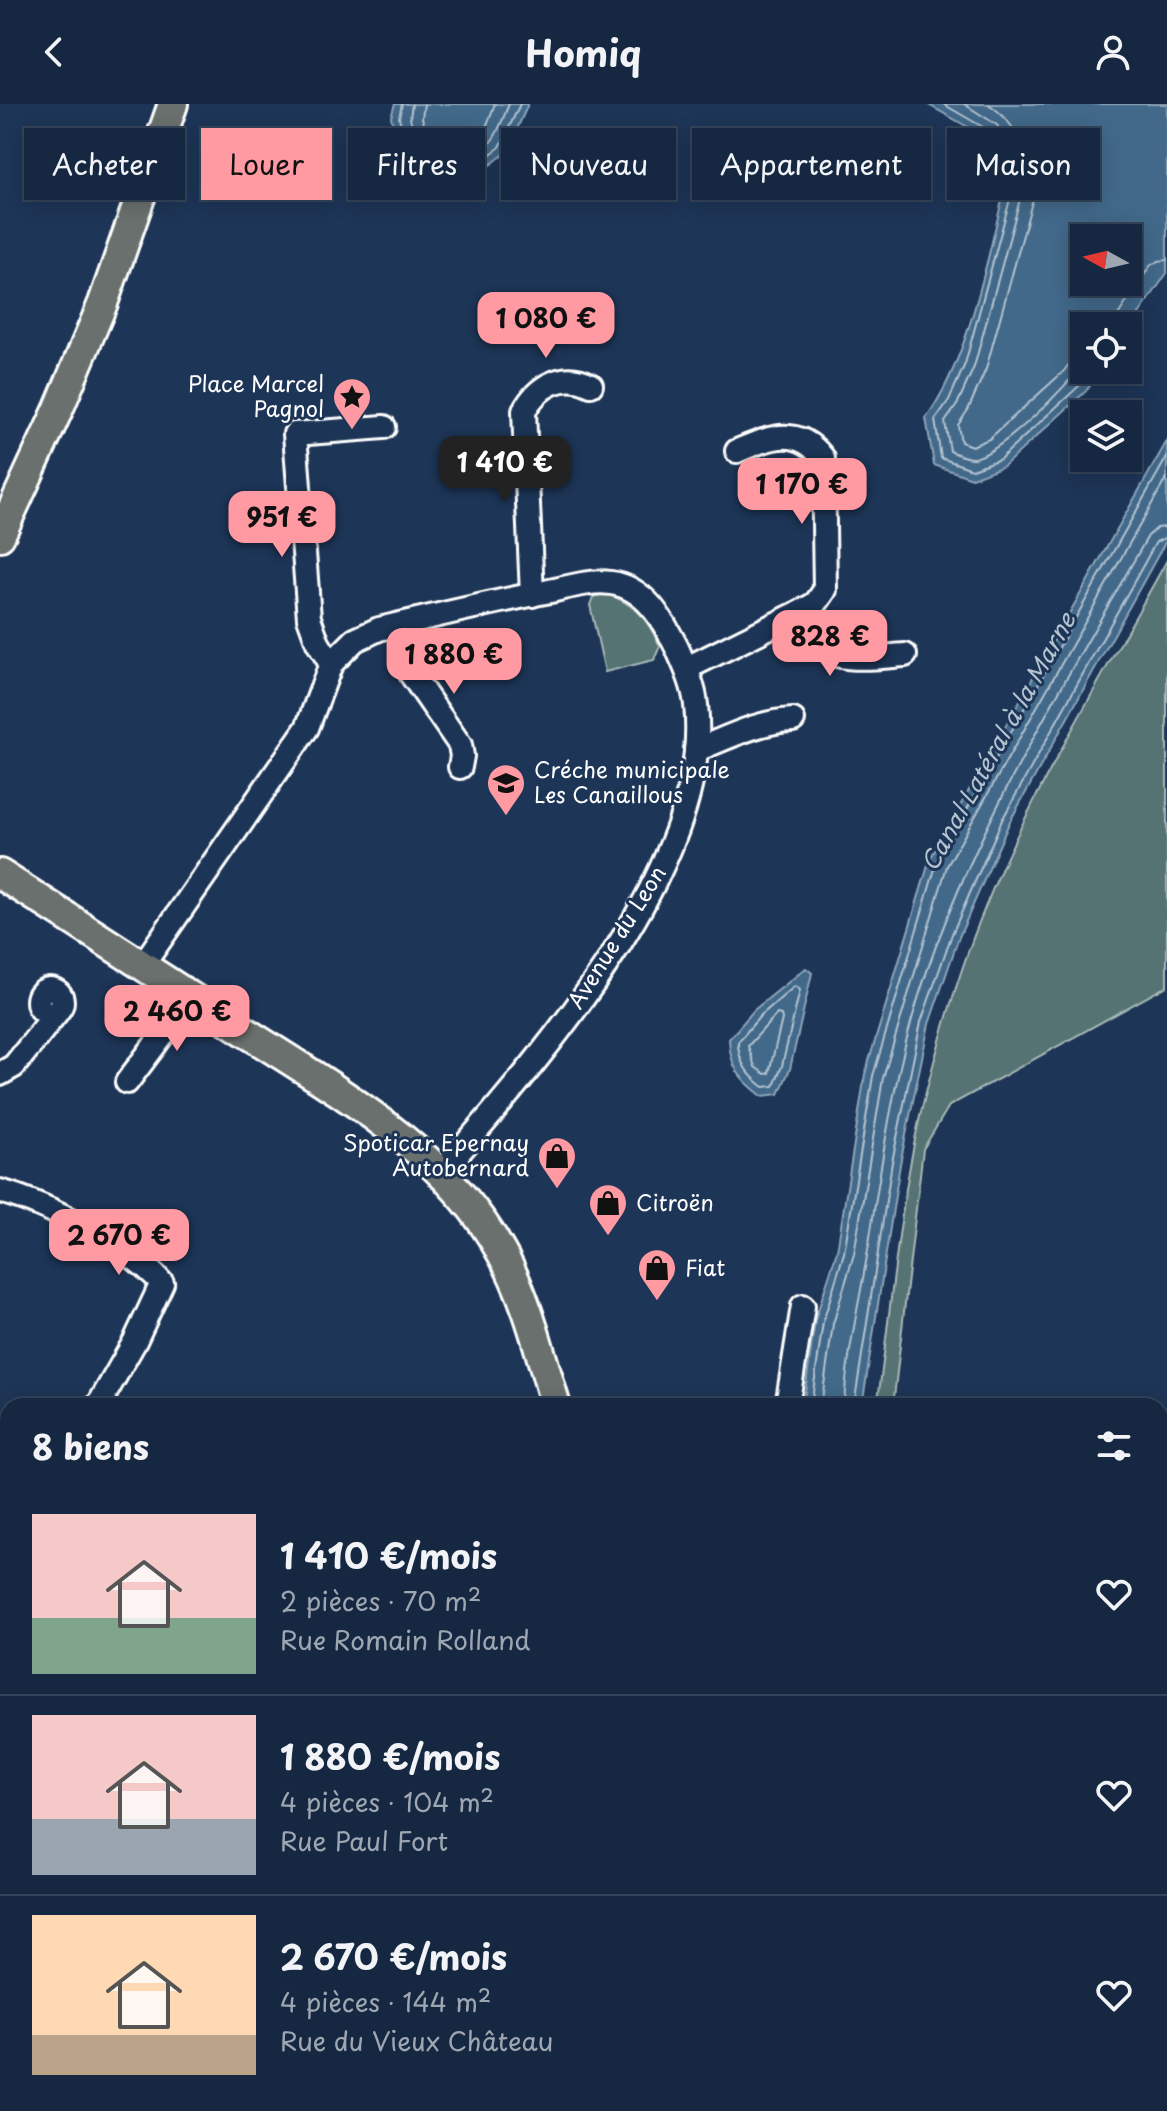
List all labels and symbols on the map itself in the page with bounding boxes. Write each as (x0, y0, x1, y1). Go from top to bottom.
north arrow (1070, 224, 1142, 296)
pin: 1 080 € (472, 292, 620, 360)
place label: Place Marcel Pagnol (188, 366, 324, 424)
place icon: Place Marcel Pagnol (331, 376, 373, 431)
pin: 1 410 € (431, 436, 579, 504)
pin: 1 170 € (728, 458, 876, 526)
pin: 951 € (226, 491, 338, 559)
water label: Canal Latéral à la Marne (911, 604, 1084, 877)
pin: 828 € (774, 610, 886, 678)
pin: 1 880 € (380, 628, 528, 696)
place label: Créche municipale Les Canaillous (534, 752, 730, 810)
school or university icon: Créche municipale Les Canaillous (485, 762, 527, 817)
street label: Avenue du Leon (558, 858, 673, 1014)
pin: 2 460 € (103, 985, 251, 1053)
place label: Spoticar Epernay Autobernard (343, 1125, 529, 1183)
shop icon: Spoticar Epernay Autobernard (536, 1135, 578, 1190)
shop icon: Citroën (587, 1182, 629, 1237)
place label: Citroën (636, 1185, 714, 1218)
pin: 2 670 € (45, 1209, 193, 1277)
shop icon: Fiat (636, 1247, 678, 1302)
place label: Fiat (685, 1250, 725, 1283)

